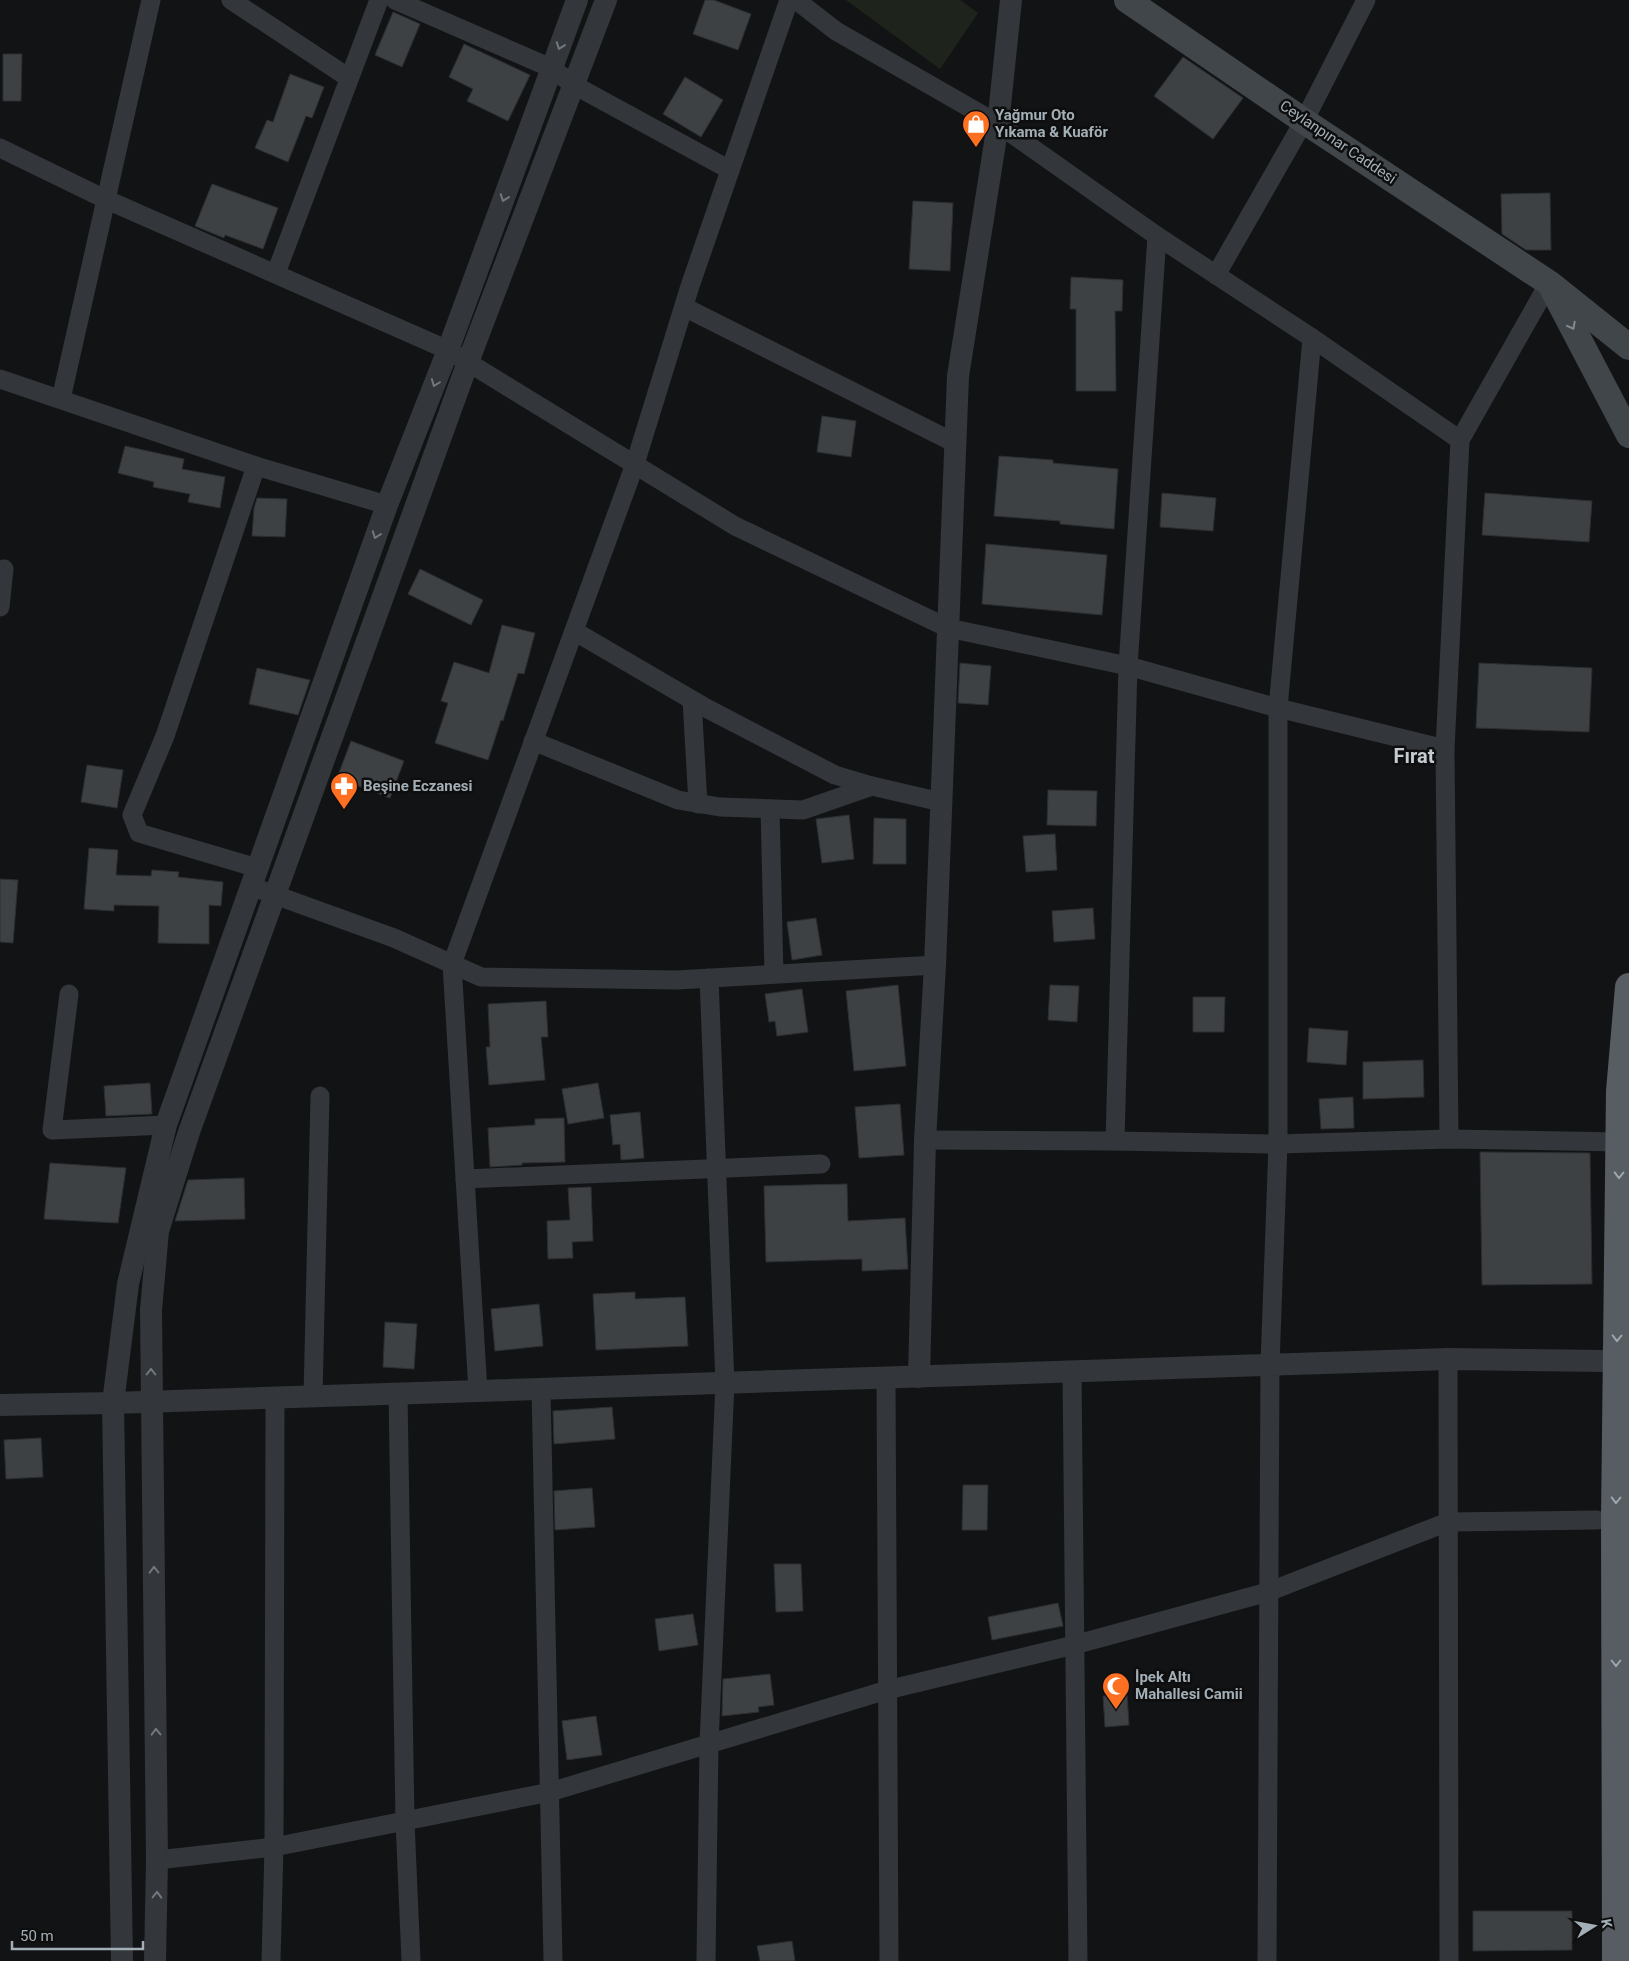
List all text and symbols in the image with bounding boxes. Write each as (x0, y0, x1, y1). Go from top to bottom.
one-way arrow (556, 41, 566, 50)
street label: Ceylanpınar Caddesi (1276, 96, 1400, 188)
place label: Yağmur Oto Yıkama & Kuaför (995, 106, 1108, 141)
shop icon: Yağmur Oto Yıkama & Kuaför (961, 109, 991, 148)
one-way arrow (500, 193, 510, 202)
one-way arrow (1566, 321, 1576, 330)
one-way arrow (430, 378, 441, 387)
one-way arrow (372, 530, 382, 539)
district label: Fırat (1394, 744, 1435, 768)
pharmacy icon: Beşine Eczanesi (329, 771, 359, 810)
place label: Beşine Eczanesi (363, 777, 473, 795)
one-way arrow (1614, 1172, 1625, 1180)
one-way arrow (1612, 1334, 1623, 1342)
one-way arrow (146, 1368, 157, 1376)
one-way arrow (1610, 1497, 1621, 1505)
one-way arrow (149, 1566, 159, 1574)
one-way arrow (1611, 1660, 1621, 1667)
place label: İpek Altı Mahallesi Camii (1135, 1668, 1243, 1703)
mosque icon: İpek Altı Mahallesi Camii (1101, 1671, 1131, 1710)
one-way arrow (151, 1728, 161, 1736)
one-way arrow (151, 1891, 162, 1899)
north arrow (1569, 1901, 1619, 1951)
scale bar (12, 1918, 144, 1950)
text: K (1598, 1918, 1615, 1930)
text: 50 m (20, 1927, 54, 1945)

